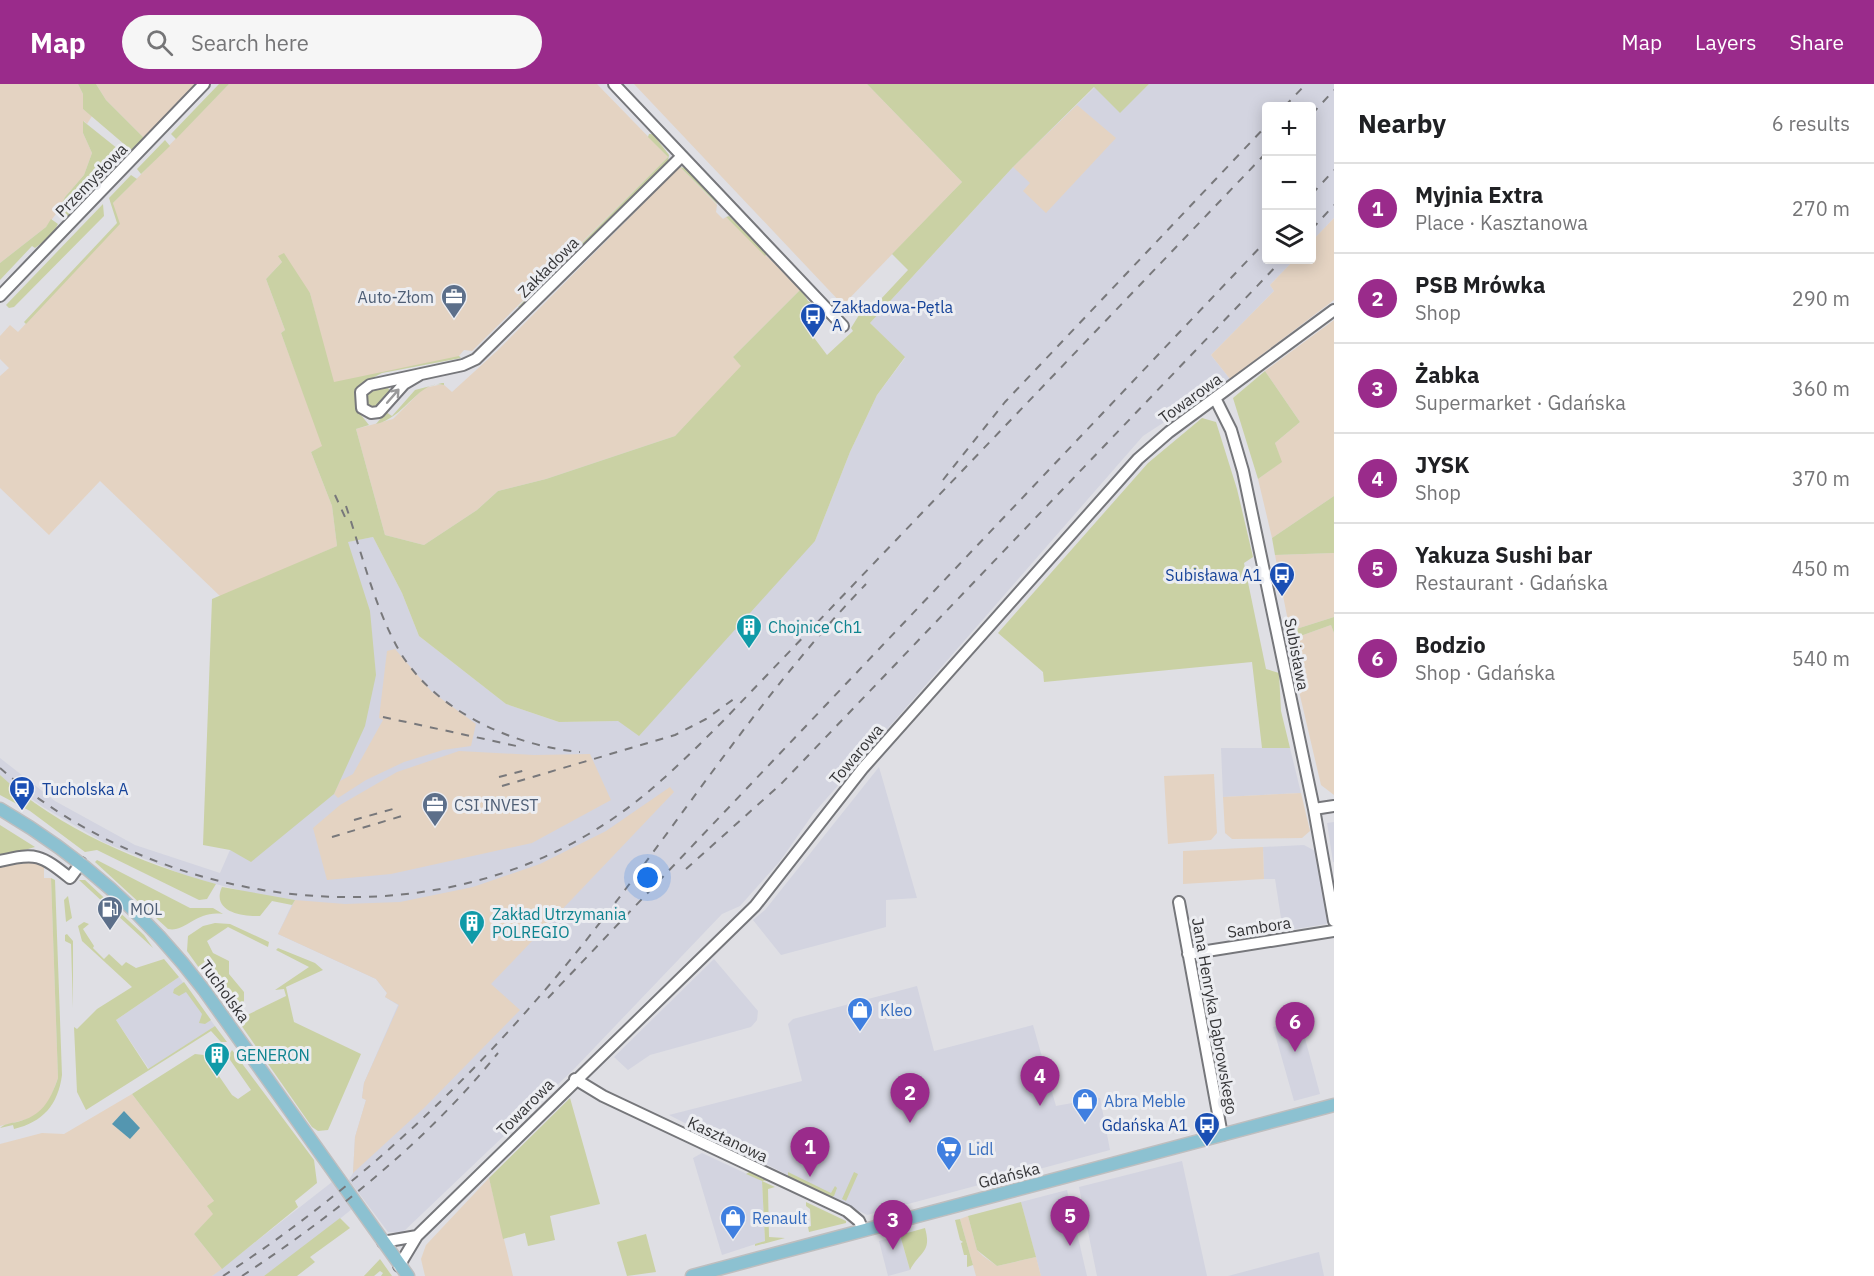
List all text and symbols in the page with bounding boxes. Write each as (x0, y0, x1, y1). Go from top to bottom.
search box (122, 15, 542, 69)
text: Map (30, 24, 86, 61)
icon: search (143, 26, 176, 59)
text: Search here (191, 28, 309, 57)
text: Map (1622, 28, 1662, 56)
text: Layers (1695, 28, 1757, 56)
text: Share (1790, 28, 1844, 56)
map controls (1262, 102, 1316, 264)
button: + (1262, 102, 1316, 156)
text: Nearby (1358, 106, 1446, 140)
text: 6 results (1772, 110, 1850, 137)
street label: Przemysłowa (51, 139, 132, 221)
button: − (1262, 156, 1316, 210)
text: Myjnia Extra (1415, 180, 1543, 209)
text: 1 (1372, 195, 1384, 222)
text: 270 m (1792, 195, 1850, 222)
text: Place · Kasztanowa (1415, 209, 1588, 236)
button: layers (1262, 210, 1316, 264)
street label: Zakładowa (513, 232, 583, 302)
text: PSB Mrówka (1415, 270, 1546, 299)
office icon: Auto-Złom (439, 282, 469, 320)
text: 2 (1372, 285, 1384, 312)
text: 290 m (1792, 285, 1850, 312)
place label: Auto-Złom (358, 287, 434, 307)
place label: Zakładowa-Pętla A (832, 297, 954, 335)
text: Shop (1415, 299, 1461, 326)
bus stop icon: Zakładowa-Pętla A (798, 301, 828, 339)
text: Żabka (1415, 360, 1479, 389)
street label: Towarowa (1155, 368, 1226, 428)
text: 3 (1372, 375, 1384, 402)
text: 360 m (1792, 375, 1850, 402)
one-way arrow (386, 389, 400, 404)
text: Supermarket · Gdańska (1415, 389, 1626, 416)
text: JYSK (1415, 450, 1470, 479)
text: 4 (1372, 465, 1384, 492)
text: 370 m (1792, 465, 1850, 492)
text: Shop (1415, 479, 1461, 506)
text: Yakuza Sushi bar (1415, 540, 1592, 569)
text: 5 (1372, 555, 1384, 582)
text: 450 m (1792, 555, 1850, 582)
bus stop icon: Subisława A1 (1267, 560, 1297, 598)
place label: Subisława A1 (1165, 565, 1262, 585)
text: Restaurant · Gdańska (1415, 569, 1608, 596)
building icon: Chojnice Ch1 (734, 612, 764, 650)
street label: Subisława (1280, 616, 1314, 692)
place label: Chojnice Ch1 (768, 617, 862, 637)
text: Bodzio (1415, 630, 1486, 659)
text: 6 (1372, 645, 1384, 672)
text: 540 m (1792, 645, 1850, 672)
text: Shop · Gdańska (1415, 659, 1555, 686)
street label: Towarowa (825, 719, 887, 788)
bus stop icon: Tucholska A (7, 774, 37, 812)
place label: Tucholska A (42, 779, 129, 799)
office icon: CSI INVEST (420, 790, 450, 828)
place label: CSI INVEST (454, 795, 538, 815)
your location (633, 863, 662, 892)
fuel station icon: MOL (95, 894, 125, 932)
place label: MOL (130, 899, 162, 919)
place label: Zakład Utrzymania POLREGIO (492, 904, 627, 942)
building icon: Zakład Utrzymania POLREGIO (457, 908, 487, 946)
street label: Sambora (1226, 912, 1293, 942)
street label: Jana Henryka Dąbrowskego (1188, 916, 1242, 1116)
street label: Tucholska (196, 956, 255, 1027)
shop icon: Kleo (845, 995, 875, 1033)
place label: Kleo (880, 1000, 912, 1020)
pin: 6 (1276, 1002, 1314, 1052)
building icon: GENERON (202, 1040, 232, 1078)
place label: GENERON (236, 1045, 310, 1065)
pin: 4 (1020, 1056, 1060, 1106)
street label: Towarowa (492, 1074, 558, 1140)
pin: 2 (890, 1074, 930, 1123)
shop icon: Abra Meble (1070, 1086, 1100, 1124)
place label: Abra Meble (1104, 1091, 1186, 1111)
bus stop icon: Gdańska A1 (1192, 1110, 1222, 1148)
street label: Kasztanowa (685, 1112, 772, 1166)
place label: Gdańska A1 (1102, 1115, 1188, 1135)
pin: 1 (790, 1128, 830, 1177)
supermarket icon: Lidl (934, 1134, 964, 1172)
place label: Lidl (968, 1139, 994, 1159)
street label: Gdańska (976, 1158, 1042, 1192)
pin: 5 (1050, 1196, 1090, 1246)
pin: 3 (874, 1200, 912, 1250)
shop icon: Renault (718, 1203, 748, 1241)
place label: Renault (752, 1208, 807, 1228)

